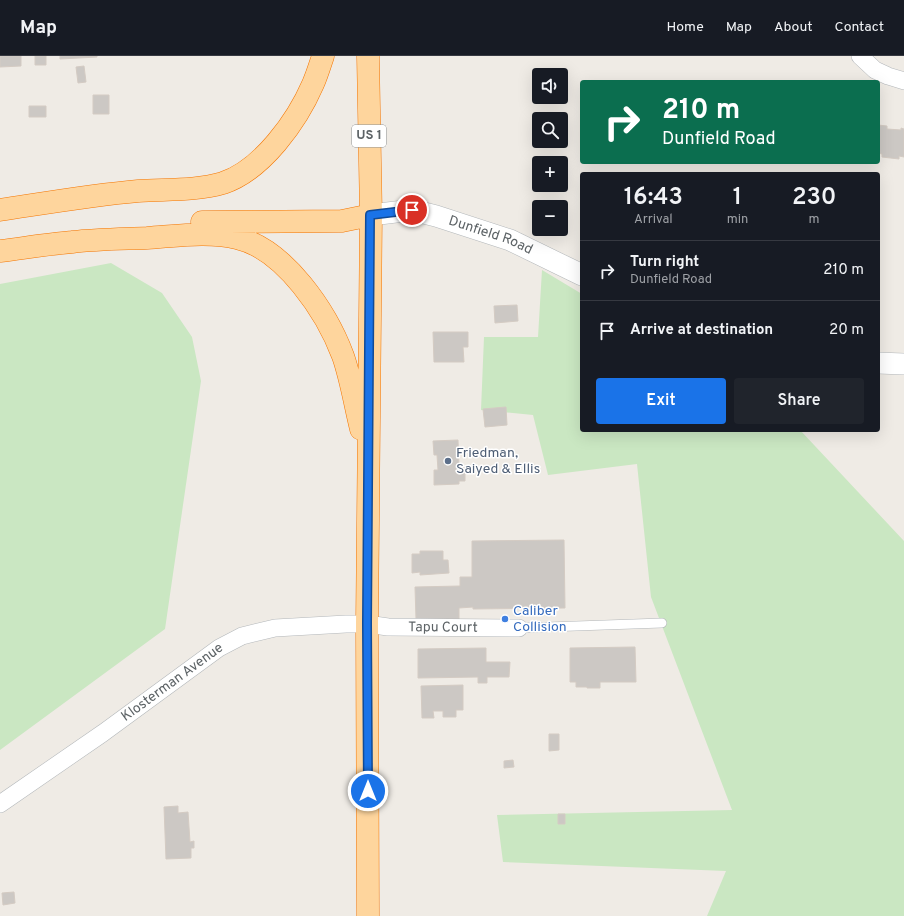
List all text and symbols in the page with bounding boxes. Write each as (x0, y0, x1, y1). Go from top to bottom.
text: Map (20, 16, 57, 40)
text: Home (667, 19, 704, 36)
text: Map (726, 19, 752, 36)
text: About (774, 19, 813, 36)
text: Contact (835, 19, 884, 36)
map controls (532, 68, 568, 236)
button: sound (532, 68, 568, 104)
text: 210 m (662, 93, 740, 129)
icon: right (596, 96, 648, 148)
button: search (532, 112, 568, 148)
road number: US 1 (352, 125, 386, 147)
text: Dunfield Road (662, 128, 776, 151)
button: + (532, 156, 568, 192)
text: 16:43 (624, 183, 683, 213)
text: 1 (733, 183, 742, 213)
text: 230 (792, 183, 836, 213)
pin (395, 193, 429, 227)
icon: arrive (401, 199, 423, 221)
button: − (532, 200, 568, 236)
street label: Dunfield Road (446, 212, 536, 258)
text: Arrival (634, 212, 673, 228)
text: min (727, 212, 748, 228)
text: m (809, 212, 820, 228)
text: Turn right (630, 253, 699, 272)
icon: right (596, 260, 618, 282)
text: 210 m (823, 261, 864, 280)
text: Dunfield Road (630, 272, 712, 288)
icon: arrive (596, 320, 618, 342)
text: Arrive at destination (630, 321, 773, 340)
text: 20 m (829, 321, 864, 340)
button: Exit (596, 378, 726, 424)
button: Share (734, 378, 864, 424)
place label: Friedman, Saiyed & Ellis (456, 445, 540, 478)
marker: Friedman, Saiyed & Ellis (443, 456, 453, 466)
place label: Caliber Collision (513, 603, 567, 636)
marker: Caliber Collision (500, 614, 510, 624)
street label: Tapu Court (408, 619, 478, 636)
street label: Klosterman Avenue (118, 639, 227, 725)
position arrow (347, 770, 389, 812)

